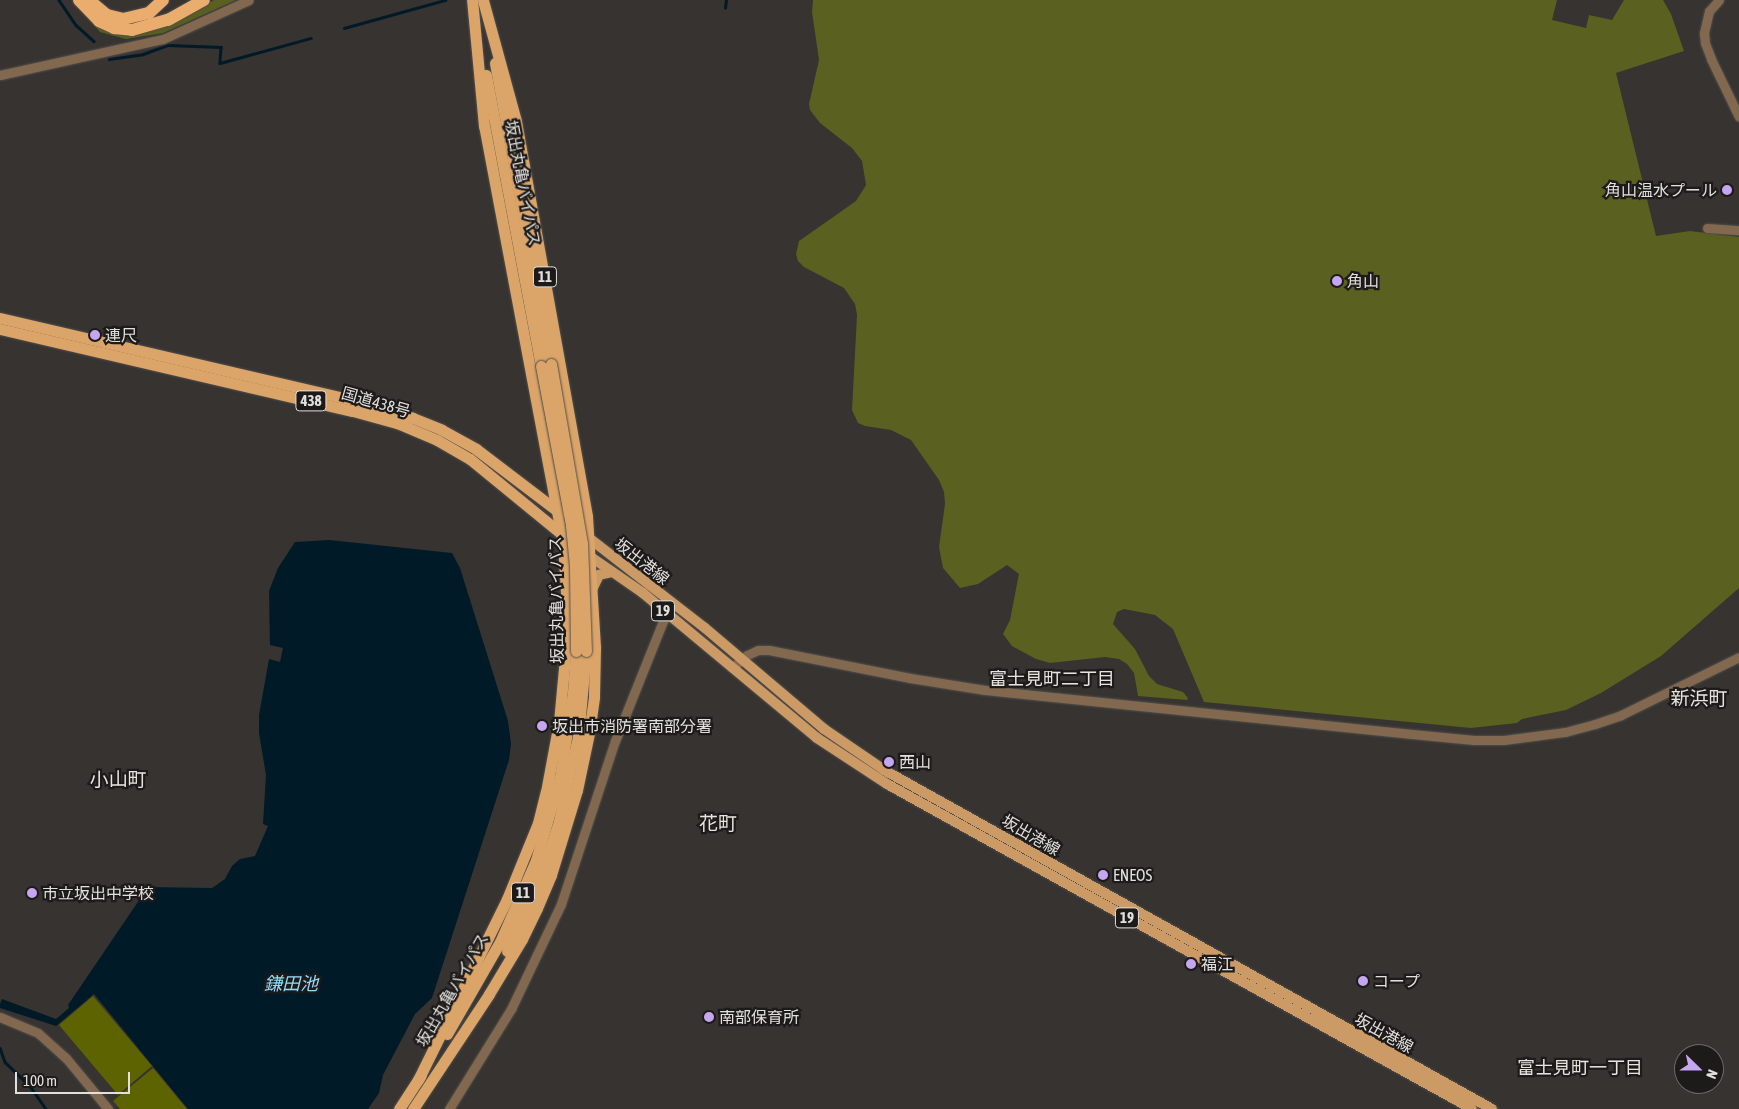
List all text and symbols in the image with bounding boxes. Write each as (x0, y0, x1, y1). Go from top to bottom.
street label: 坂出丸亀バイパス (501, 118, 545, 248)
place label: 角山温水プール (1605, 180, 1717, 200)
marker: 角山温水プール (1721, 184, 1733, 196)
road number: 11 (532, 264, 558, 290)
place label: 角山 (1347, 271, 1379, 291)
marker: 角山 (1331, 275, 1343, 287)
place label: 連尺 (105, 325, 137, 345)
marker: 連尺 (89, 329, 101, 341)
street label: 国道438号 (339, 383, 413, 421)
road number: 438 (295, 388, 327, 414)
street label: 坂出港線 (611, 534, 673, 588)
street label: 坂出丸亀バイパス (545, 536, 567, 664)
road number: 19 (650, 598, 676, 624)
district label: 富士見町二丁目 (989, 668, 1115, 690)
district label: 新浜町 (1671, 688, 1727, 710)
place label: 坂出市消防署南部分署 (552, 716, 712, 736)
marker: 坂出市消防署南部分署 (536, 720, 548, 732)
place label: 西山 (899, 752, 931, 772)
marker: 西山 (883, 756, 895, 768)
district label: 小山町 (90, 769, 146, 791)
street label: 坂出港線 (998, 811, 1064, 859)
district label: 花町 (699, 813, 737, 835)
place label: ENEOS (1113, 865, 1152, 885)
marker: ENEOS (1097, 869, 1109, 881)
road number: 11 (510, 880, 536, 906)
place label: 市立坂出中学校 (42, 883, 154, 903)
marker: 市立坂出中学校 (26, 887, 38, 899)
road number: 19 (1114, 906, 1140, 930)
street label: 坂出丸亀バイパス (412, 930, 492, 1050)
place label: 福江 (1201, 954, 1233, 974)
marker: 福江 (1185, 958, 1197, 970)
place label: コープ (1373, 971, 1421, 991)
water label: 鎌田池 (264, 973, 318, 995)
marker: コープ (1357, 975, 1369, 987)
place label: 南部保育所 (719, 1007, 799, 1027)
street label: 坂出港線 (1351, 1009, 1417, 1057)
marker: 南部保育所 (703, 1011, 715, 1023)
north arrow (1674, 1044, 1724, 1094)
district label: 富士見町一丁目 (1517, 1057, 1643, 1079)
scale bar (18, 1062, 132, 1094)
text: N (1703, 1067, 1721, 1081)
text: 100 m (23, 1072, 57, 1089)

